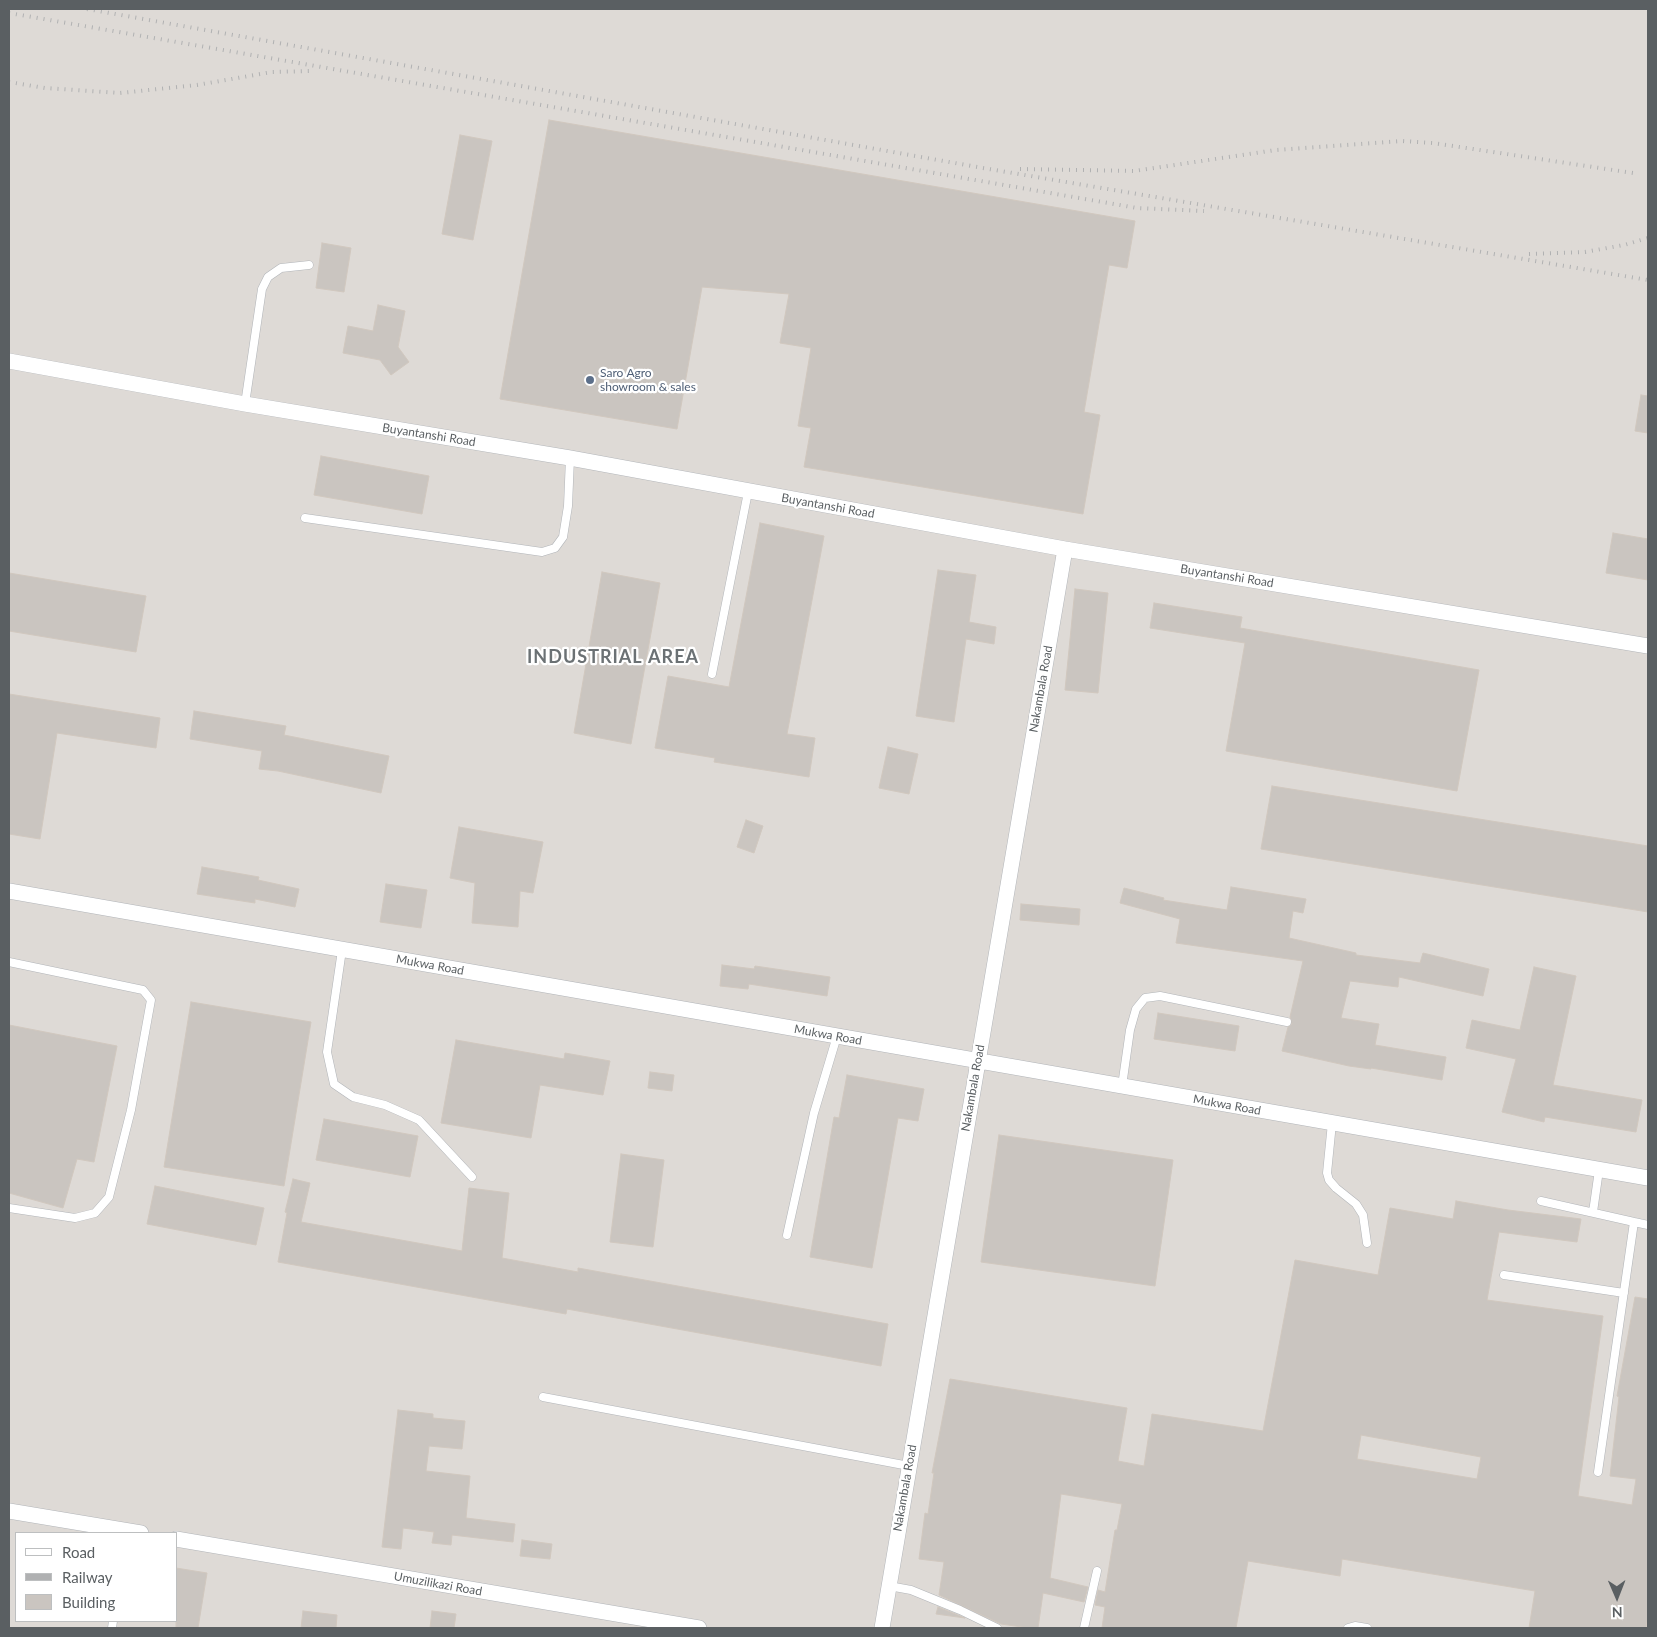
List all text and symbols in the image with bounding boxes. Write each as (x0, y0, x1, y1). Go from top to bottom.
place label: Saro Agro showroom & sales (600, 366, 696, 394)
marker: Saro Agro showroom & sales (584, 374, 596, 386)
street label: Buyantanshi Road (381, 421, 477, 449)
street label: Buyantanshi Road (780, 491, 876, 521)
street label: Buyantanshi Road (1179, 562, 1275, 590)
street label: Nakambala Road (1026, 644, 1056, 734)
district label: INDUSTRIAL AREA (525, 646, 701, 668)
street label: Mukwa Road (395, 952, 465, 978)
street label: Mukwa Road (793, 1022, 863, 1048)
street label: Nakambala Road (958, 1043, 988, 1133)
street label: Mukwa Road (1192, 1092, 1262, 1118)
street label: Nakambala Road (890, 1443, 920, 1533)
legend (15, 1532, 178, 1622)
text: Road (62, 1543, 95, 1561)
text: Railway (62, 1568, 113, 1586)
street label: Umuzilikazi Road (393, 1569, 483, 1599)
north arrow (1592, 1572, 1642, 1622)
text: Building (62, 1593, 115, 1611)
text: N (1612, 1604, 1623, 1621)

